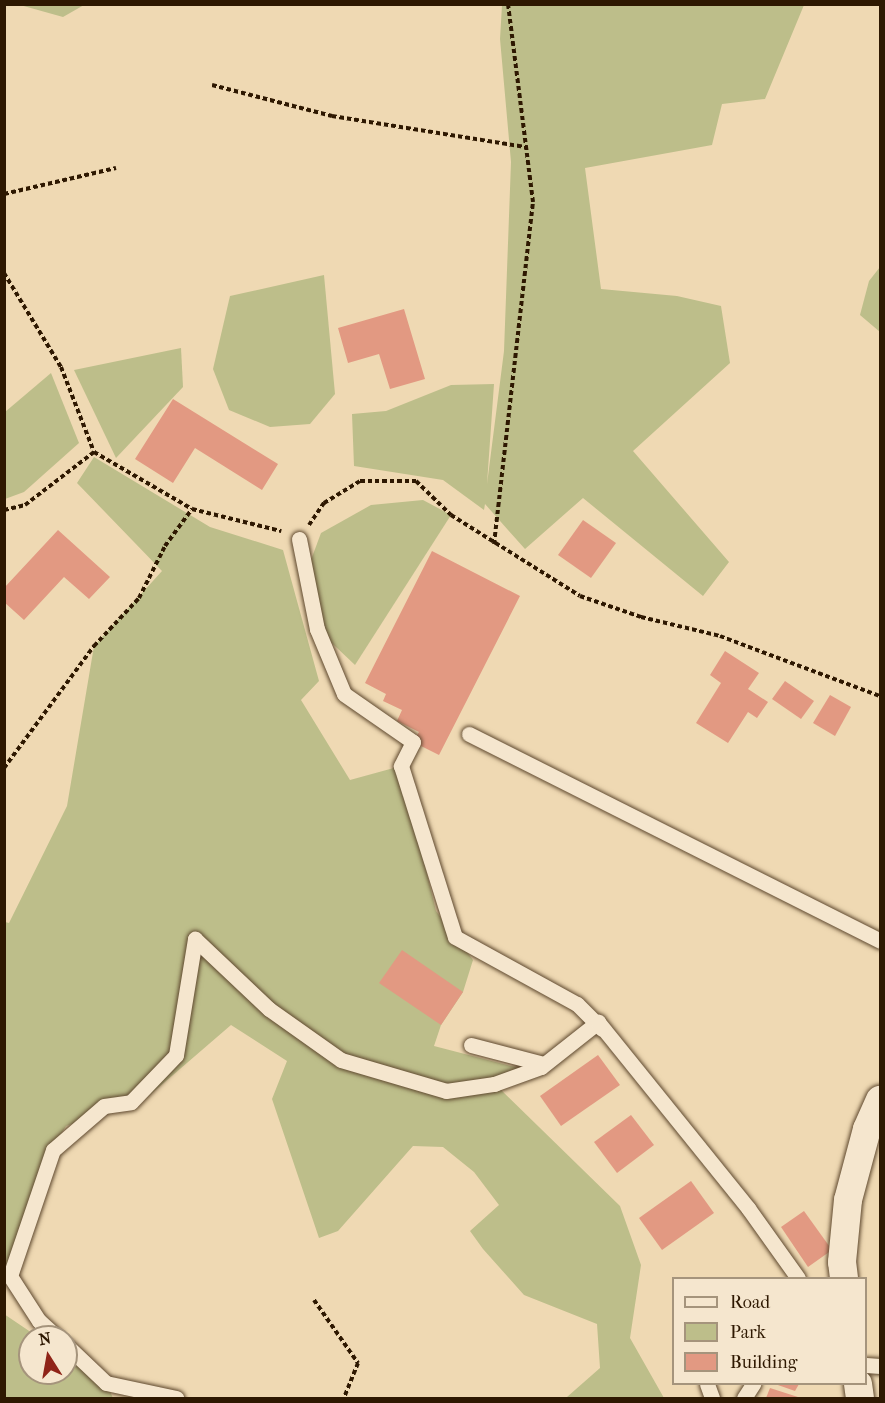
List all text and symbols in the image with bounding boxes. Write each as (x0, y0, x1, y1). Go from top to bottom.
legend (672, 1277, 867, 1385)
text: Road (730, 1292, 770, 1313)
text: Park (730, 1322, 766, 1343)
north arrow (18, 1325, 78, 1385)
text: N (37, 1328, 53, 1349)
text: Building (730, 1352, 797, 1373)

